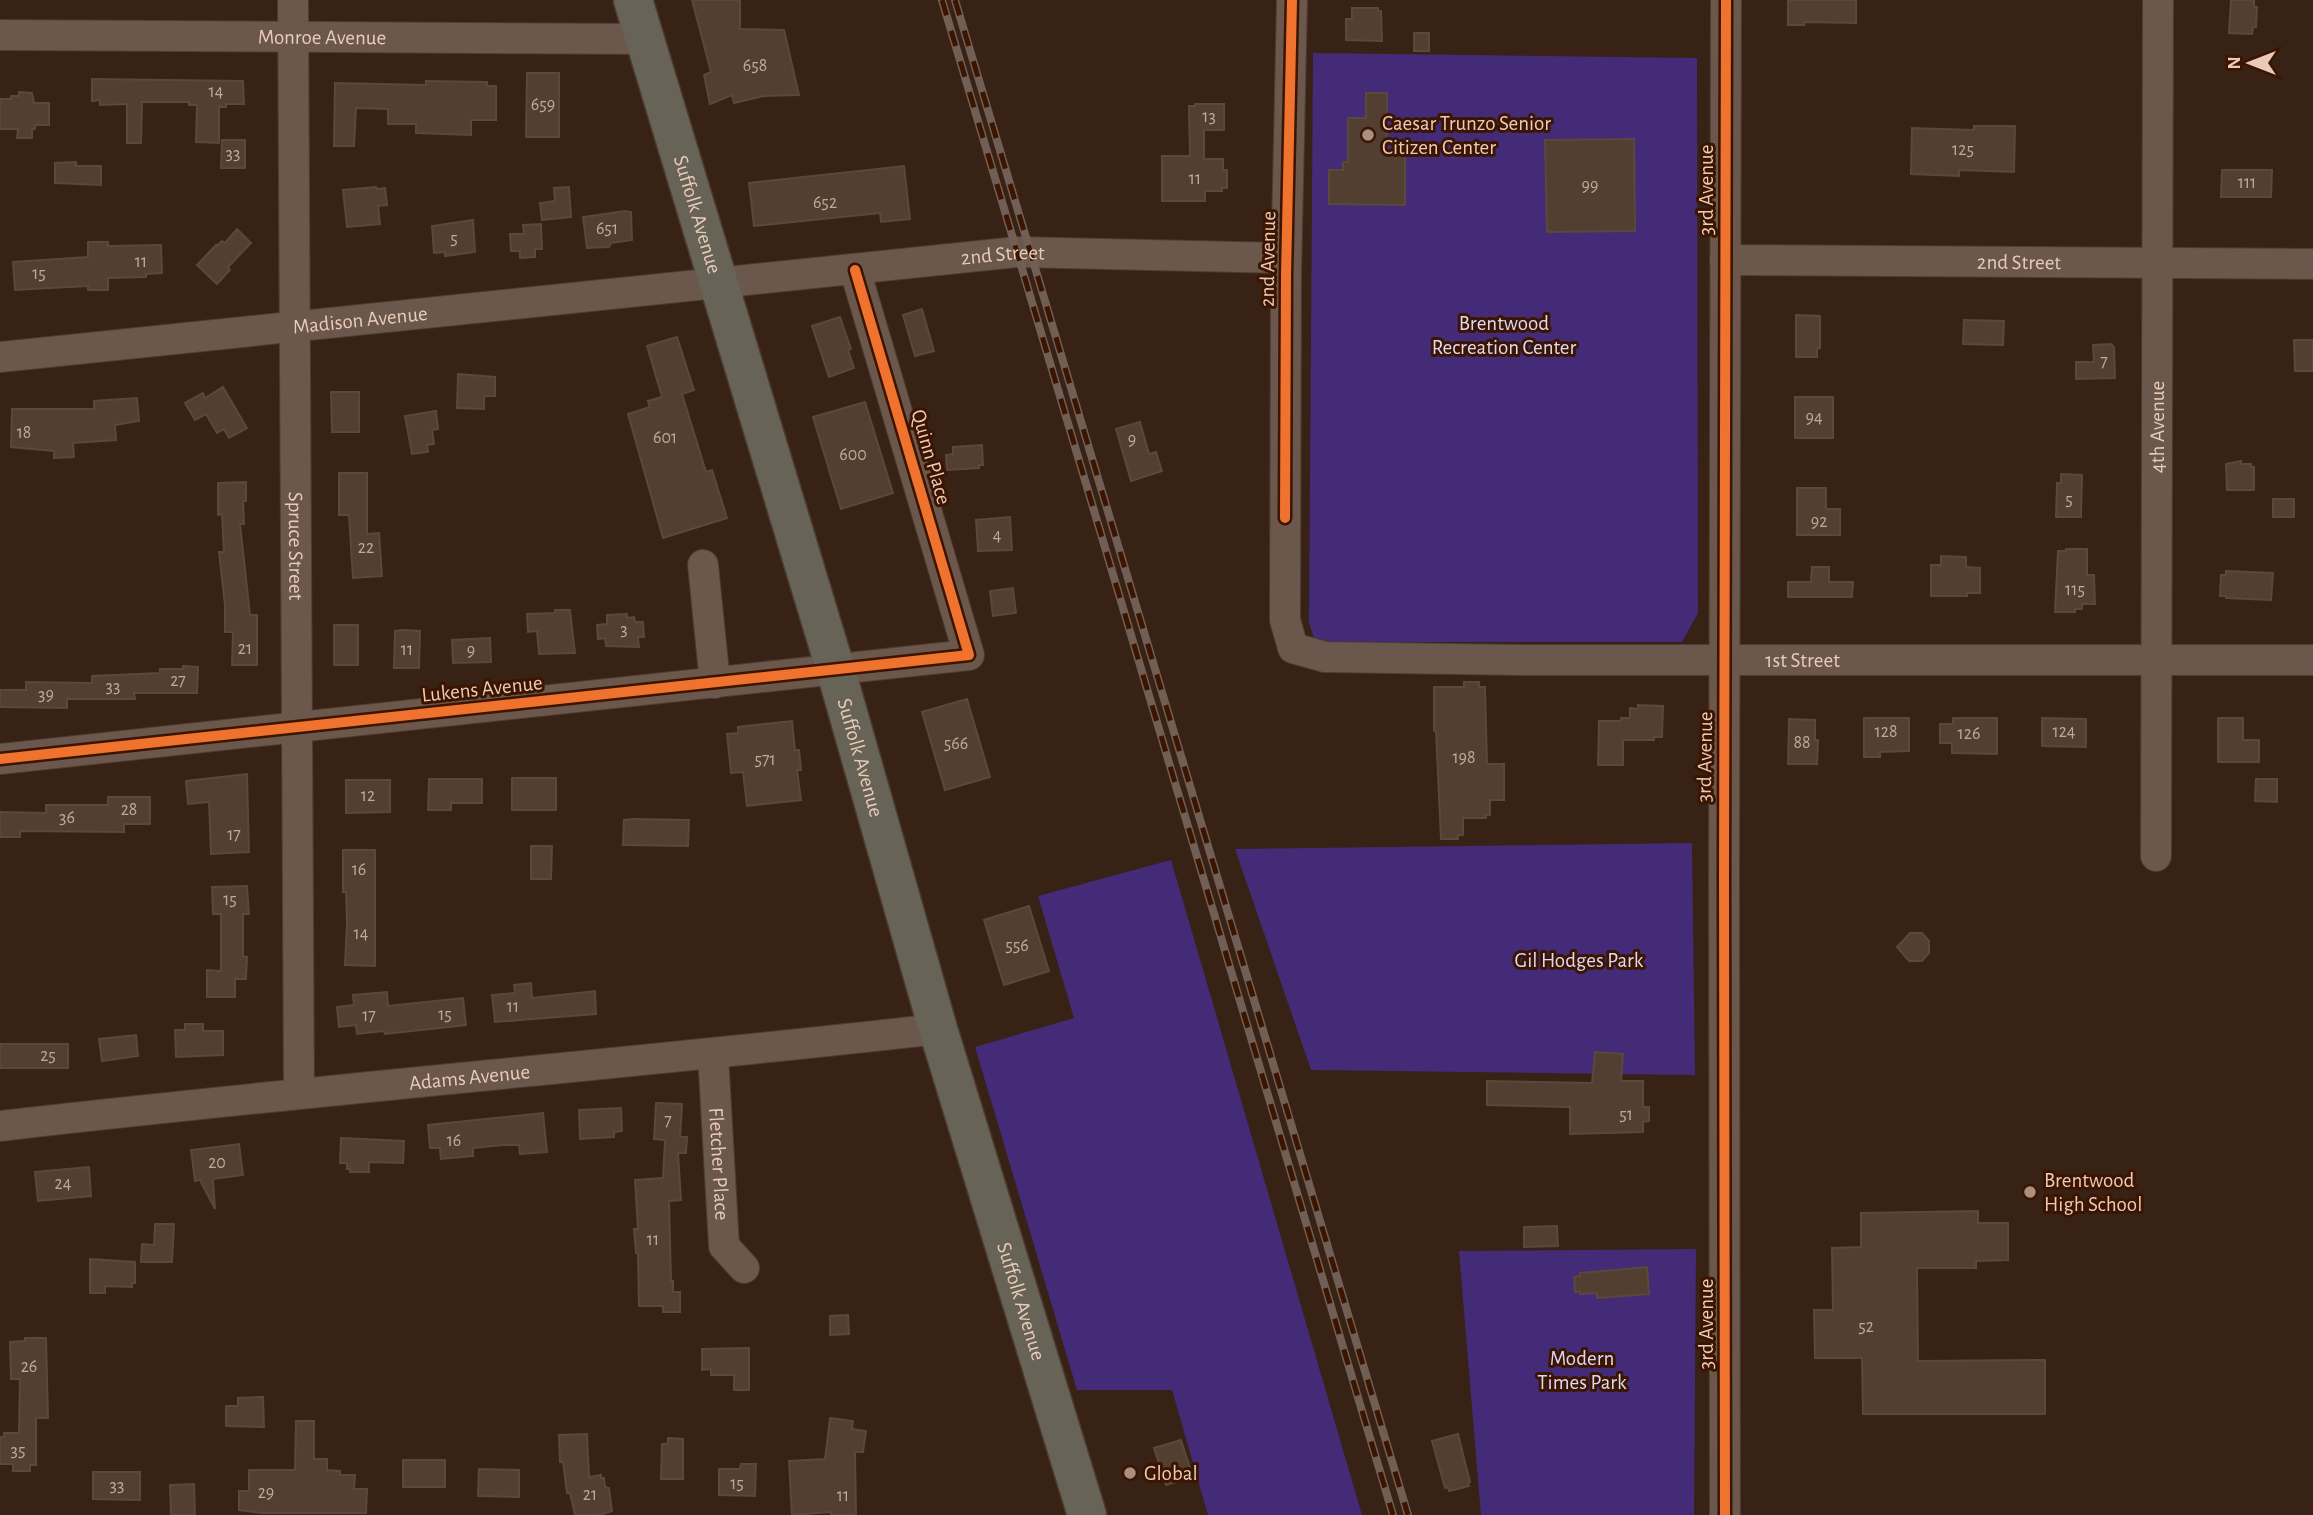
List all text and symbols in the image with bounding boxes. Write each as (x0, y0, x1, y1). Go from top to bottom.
street label: Monroe Avenue (258, 26, 386, 48)
north arrow (2215, 28, 2285, 98)
text: N (2225, 56, 2244, 70)
house number: 658 (743, 57, 767, 75)
house number: 14 (209, 83, 224, 101)
house number: 659 (531, 96, 555, 114)
house number: 13 (1202, 108, 1216, 126)
place label: Caesar Trunzo Senior Citizen Center (1382, 113, 1551, 158)
marker: Caesar Trunzo Senior Citizen Center (1360, 127, 1376, 143)
house number: 125 (1952, 141, 1974, 159)
house number: 33 (226, 145, 240, 163)
street label: 3rd Avenue (1696, 145, 1717, 235)
street label: Suffolk Avenue (670, 153, 726, 276)
house number: 11 (1189, 170, 1201, 188)
house number: 111 (2238, 174, 2256, 192)
house number: 99 (1582, 177, 1598, 195)
house number: 652 (813, 194, 837, 212)
street label: 2nd Avenue (1257, 211, 1279, 307)
house number: 651 (596, 220, 618, 238)
house number: 5 (450, 230, 458, 248)
street label: 2nd Street (960, 241, 1045, 268)
street label: 2nd Street (1977, 251, 2061, 273)
house number: 11 (135, 253, 147, 271)
house number: 15 (32, 265, 46, 283)
street label: Madison Avenue (292, 302, 429, 337)
park label: Brentwood Recreation Center (1432, 313, 1577, 358)
house number: 7 (2100, 353, 2108, 371)
street label: 4th Avenue (2146, 381, 2168, 473)
street label: Quinn Place (907, 407, 955, 507)
house number: 94 (1805, 409, 1823, 427)
house number: 18 (17, 424, 31, 442)
house number: 601 (653, 429, 677, 447)
house number: 9 (1128, 431, 1136, 449)
house number: 600 (839, 446, 867, 464)
house number: 5 (2065, 491, 2073, 509)
street label: Spruce Street (285, 492, 307, 601)
house number: 92 (1811, 513, 1827, 531)
house number: 4 (993, 527, 1002, 545)
house number: 22 (358, 539, 374, 557)
house number: 115 (2065, 581, 2085, 599)
house number: 3 (620, 621, 628, 639)
house number: 21 (238, 640, 252, 658)
house number: 11 (401, 641, 413, 659)
house number: 9 (467, 642, 475, 660)
street label: 1st Street (1765, 650, 1840, 671)
house number: 27 (170, 672, 186, 690)
street label: Lukens Avenue (420, 672, 544, 706)
house number: 33 (106, 678, 120, 696)
house number: 39 (38, 686, 54, 704)
street label: Suffolk Avenue (834, 696, 888, 819)
street label: 3rd Avenue (1694, 711, 1716, 803)
house number: 128 (1875, 723, 1897, 741)
house number: 124 (2052, 723, 2076, 741)
house number: 126 (1958, 725, 1980, 743)
house number: 88 (1793, 734, 1811, 752)
house number: 566 (944, 735, 968, 753)
house number: 198 (1452, 749, 1476, 767)
house number: 571 (754, 751, 776, 769)
house number: 12 (361, 787, 375, 805)
house number: 28 (121, 801, 137, 819)
house number: 36 (59, 809, 75, 827)
house number: 17 (227, 826, 241, 844)
house number: 16 (352, 861, 366, 879)
house number: 15 (223, 891, 237, 909)
house number: 14 (354, 925, 369, 943)
house number: 556 (1005, 937, 1029, 955)
park label: Gil Hodges Park (1515, 950, 1644, 971)
house number: 11 (507, 998, 519, 1016)
house number: 15 (438, 1006, 452, 1024)
house number: 17 (362, 1007, 376, 1025)
house number: 25 (40, 1047, 56, 1065)
street label: Adams Avenue (408, 1061, 531, 1093)
house number: 51 (1619, 1106, 1633, 1124)
street label: Fletcher Place (706, 1107, 733, 1221)
house number: 7 (664, 1112, 672, 1130)
house number: 16 (447, 1132, 461, 1150)
house number: 20 (208, 1154, 226, 1172)
place label: Brentwood High School (2044, 1170, 2142, 1215)
house number: 24 (55, 1175, 72, 1193)
marker: Brentwood High School (2022, 1184, 2038, 1200)
house number: 11 (647, 1231, 659, 1249)
street label: Suffolk Avenue (993, 1240, 1049, 1363)
street label: 3rd Avenue (1696, 1279, 1717, 1369)
house number: 52 (1858, 1318, 1874, 1336)
park label: Modern Times Park (1537, 1348, 1627, 1393)
house number: 26 (21, 1358, 37, 1376)
house number: 35 (11, 1442, 25, 1460)
place label: Global (1144, 1463, 1198, 1484)
marker: Global (1122, 1465, 1138, 1481)
house number: 15 (730, 1475, 744, 1493)
house number: 33 (110, 1477, 124, 1495)
house number: 29 (258, 1484, 274, 1502)
house number: 21 (583, 1486, 597, 1504)
house number: 11 (837, 1487, 849, 1505)

